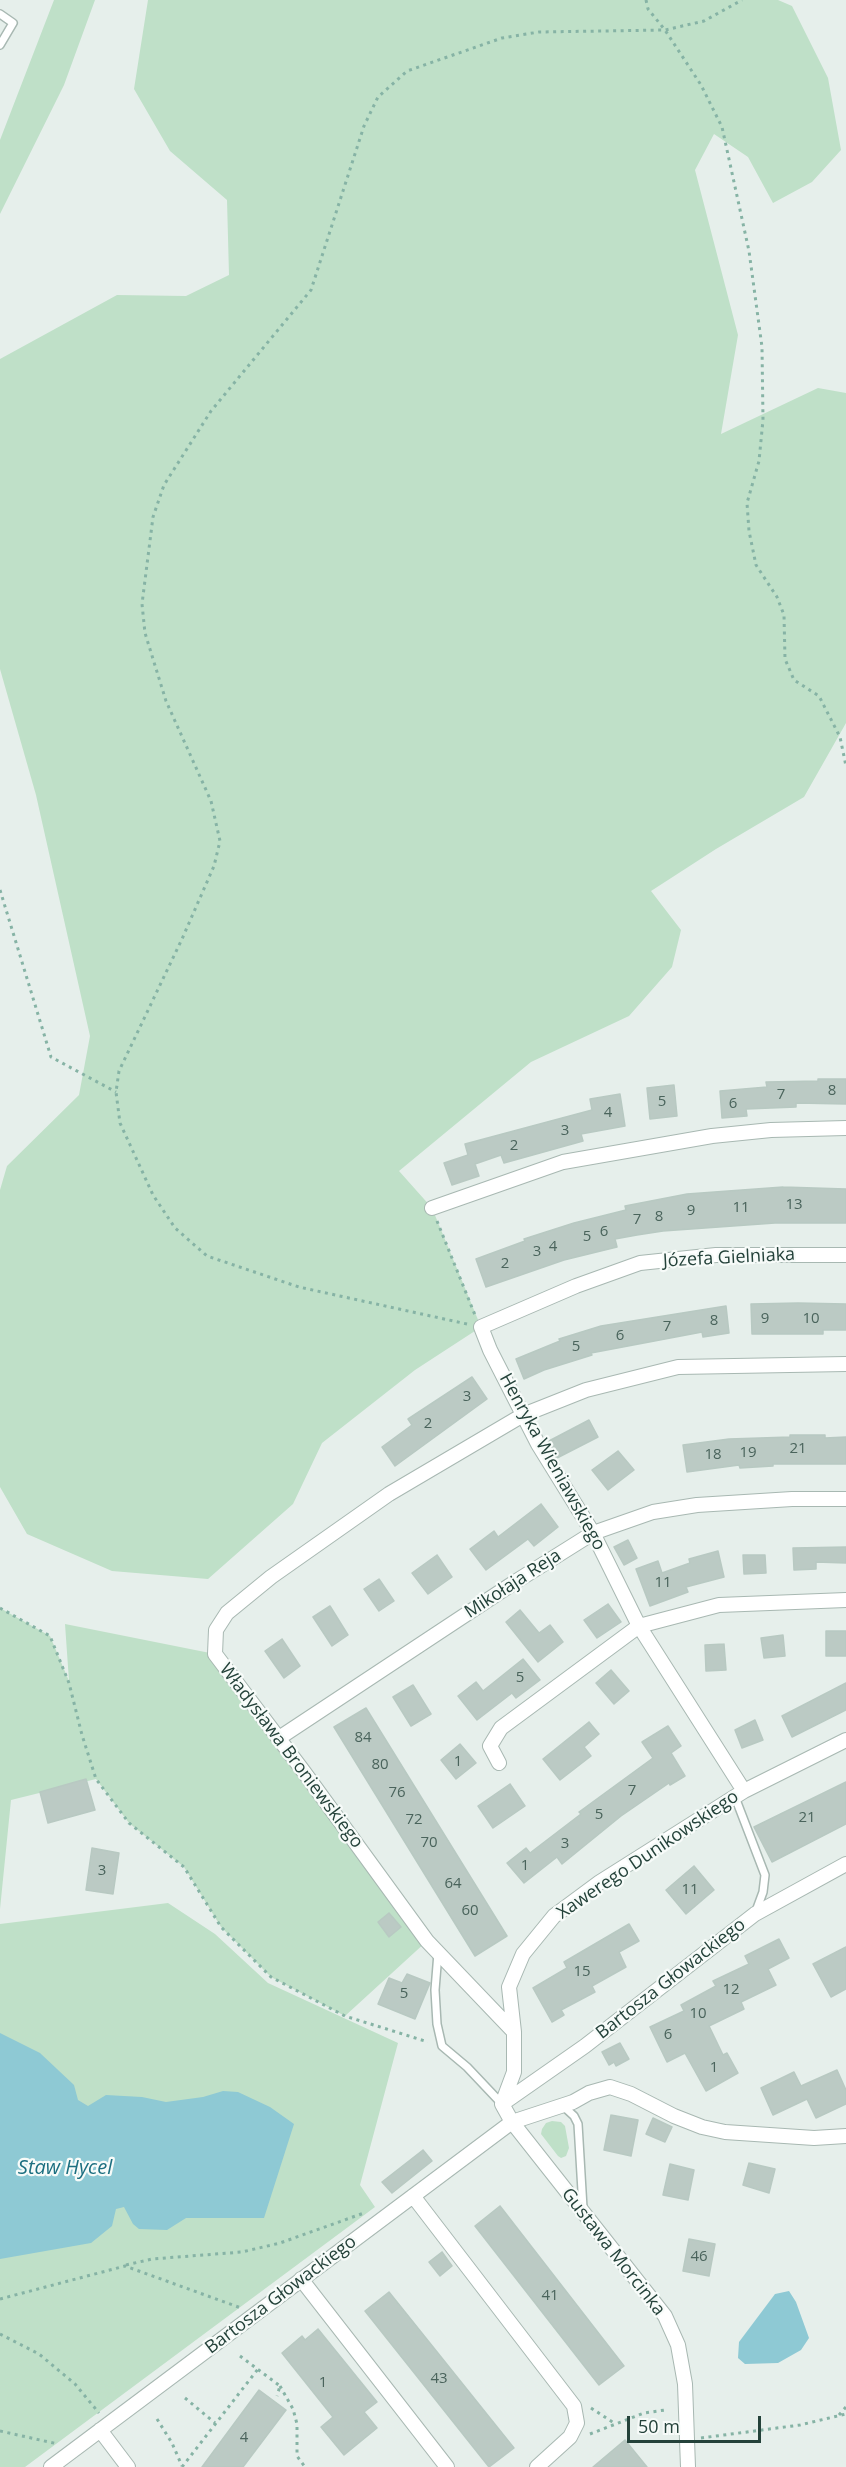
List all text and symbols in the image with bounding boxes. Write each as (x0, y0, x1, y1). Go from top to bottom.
house number: 8 (828, 1082, 836, 1100)
house number: 7 (777, 1086, 785, 1104)
house number: 5 (658, 1093, 666, 1111)
house number: 6 (729, 1095, 737, 1113)
house number: 4 (604, 1104, 612, 1122)
house number: 3 (561, 1122, 569, 1140)
house number: 2 (510, 1137, 518, 1155)
house number: 13 (785, 1196, 803, 1214)
house number: 11 (732, 1199, 750, 1217)
house number: 9 (687, 1202, 695, 1220)
house number: 8 (655, 1208, 663, 1226)
house number: 7 (633, 1211, 641, 1229)
house number: 6 (600, 1223, 608, 1241)
house number: 5 (583, 1228, 591, 1246)
house number: 4 (549, 1238, 557, 1256)
house number: 3 (533, 1243, 541, 1261)
street label: Józefa Gielniaka (662, 1244, 796, 1272)
house number: 2 (501, 1255, 509, 1273)
house number: 9 (761, 1310, 769, 1328)
house number: 10 (802, 1310, 820, 1328)
house number: 8 (710, 1312, 718, 1330)
house number: 7 (663, 1318, 671, 1336)
house number: 6 (616, 1327, 624, 1345)
house number: 5 (572, 1338, 580, 1356)
street label: Henryka Wieniawskiego (494, 1370, 610, 1554)
house number: 3 (463, 1388, 471, 1406)
house number: 2 (424, 1415, 432, 1433)
house number: 21 (789, 1440, 807, 1458)
house number: 19 (739, 1444, 757, 1462)
house number: 18 (704, 1446, 722, 1464)
street label: Mikołaja Reja (461, 1545, 565, 1623)
house number: 11 (654, 1574, 672, 1592)
street label: Władysława Broniewskiego (214, 1659, 368, 1853)
house number: 5 (516, 1669, 524, 1687)
house number: 84 (354, 1729, 372, 1747)
house number: 1 (454, 1753, 462, 1771)
house number: 80 (371, 1756, 389, 1774)
house number: 7 (628, 1782, 636, 1800)
house number: 76 (388, 1784, 406, 1802)
street label: Xawerego Dunikowskiego (553, 1786, 743, 1924)
house number: 5 (595, 1806, 603, 1824)
house number: 21 (798, 1809, 816, 1827)
house number: 72 (405, 1811, 423, 1829)
house number: 70 (420, 1834, 438, 1852)
house number: 3 (561, 1835, 569, 1853)
house number: 1 (521, 1857, 529, 1875)
house number: 3 (98, 1862, 106, 1880)
house number: 64 (444, 1875, 462, 1893)
house number: 11 (681, 1881, 699, 1899)
house number: 60 (461, 1902, 479, 1920)
street label: Bartosza Głowackiego (592, 1914, 750, 2044)
house number: 15 (573, 1963, 591, 1981)
house number: 12 (722, 1981, 740, 1999)
house number: 5 (400, 1985, 408, 2003)
house number: 10 (689, 2005, 707, 2023)
house number: 6 (664, 2026, 672, 2044)
house number: 1 (710, 2059, 718, 2077)
water label: Staw Hycel (18, 2156, 112, 2180)
street label: Gustawa Morcinka (557, 2184, 669, 2320)
street label: Bartosza Głowackiego (201, 2231, 361, 2359)
house number: 46 (690, 2248, 708, 2266)
house number: 41 (541, 2287, 559, 2305)
house number: 43 (430, 2370, 448, 2388)
house number: 1 (319, 2374, 327, 2392)
scale bar (630, 2404, 764, 2442)
text: 50 m (638, 2414, 680, 2438)
house number: 4 (240, 2429, 248, 2447)

